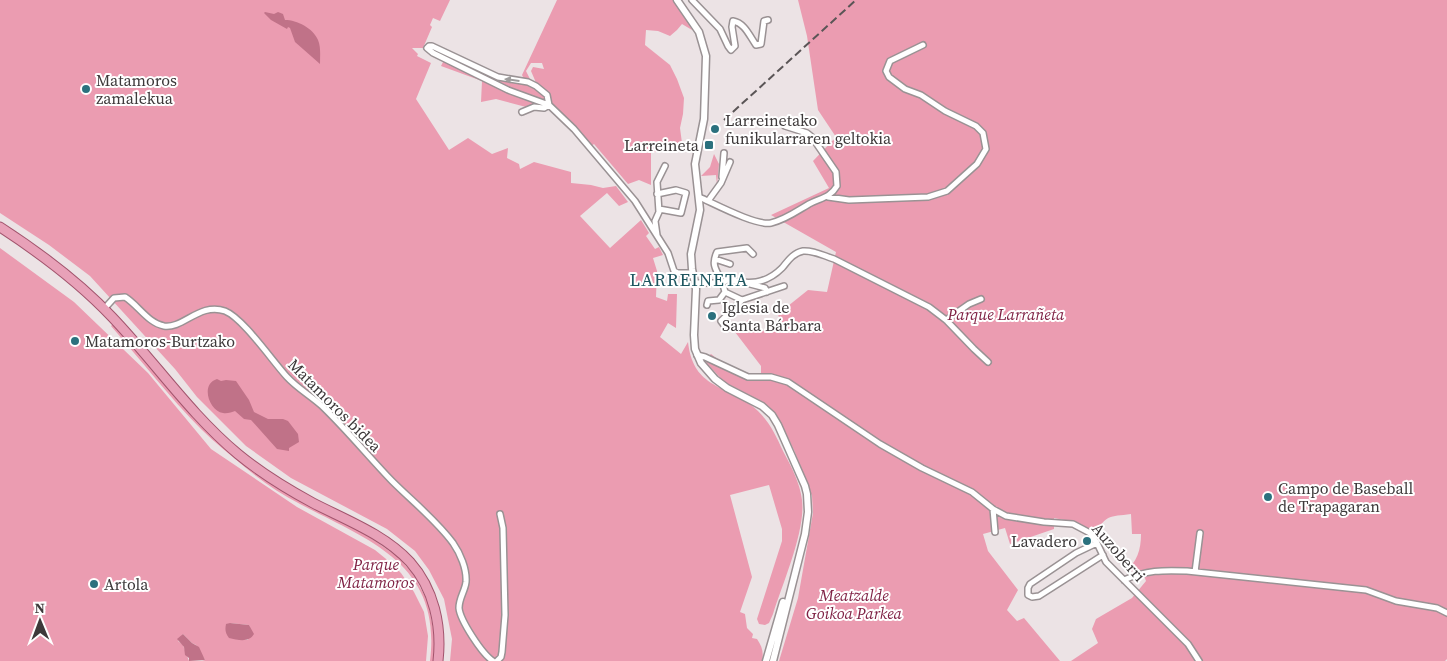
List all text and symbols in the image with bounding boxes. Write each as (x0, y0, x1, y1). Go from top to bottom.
place label: Matamoros zamalekua (96, 69, 177, 109)
one-way arrow (504, 76, 520, 84)
marker: Matamoros zamalekua (80, 83, 92, 95)
place label: Larreinetako funikularraren geltokia (725, 109, 892, 149)
marker: Larreinetako funikularraren geltokia (709, 123, 721, 135)
place label: Larreineta (624, 134, 700, 156)
marker: Larreineta (703, 139, 715, 151)
district label: LARREINETA (630, 267, 748, 292)
place label: Iglesia de Santa Bárbara (722, 296, 823, 336)
park label: Parque Larrañeta (947, 303, 1065, 325)
marker: Iglesia de Santa Bárbara (706, 310, 718, 322)
place label: Matamoros-Burtzako (85, 330, 235, 352)
marker: Matamoros-Burtzako (69, 335, 81, 347)
street label: Matamoros bidea (283, 353, 387, 457)
place label: Campo de Baseball de Trapagaran (1278, 477, 1413, 517)
marker: Campo de Baseball de Trapagaran (1262, 491, 1274, 503)
street label: Auzoberri (1087, 518, 1151, 586)
place label: Lavadero (1011, 530, 1077, 552)
marker: Lavadero (1081, 535, 1093, 547)
park label: Parque Matamoros (337, 553, 415, 593)
place label: Artola (104, 573, 149, 595)
marker: Artola (88, 578, 100, 590)
park label: Meatzalde Goikoa Parkea (806, 584, 903, 624)
north arrow (15, 596, 65, 646)
text: N (34, 598, 45, 618)

